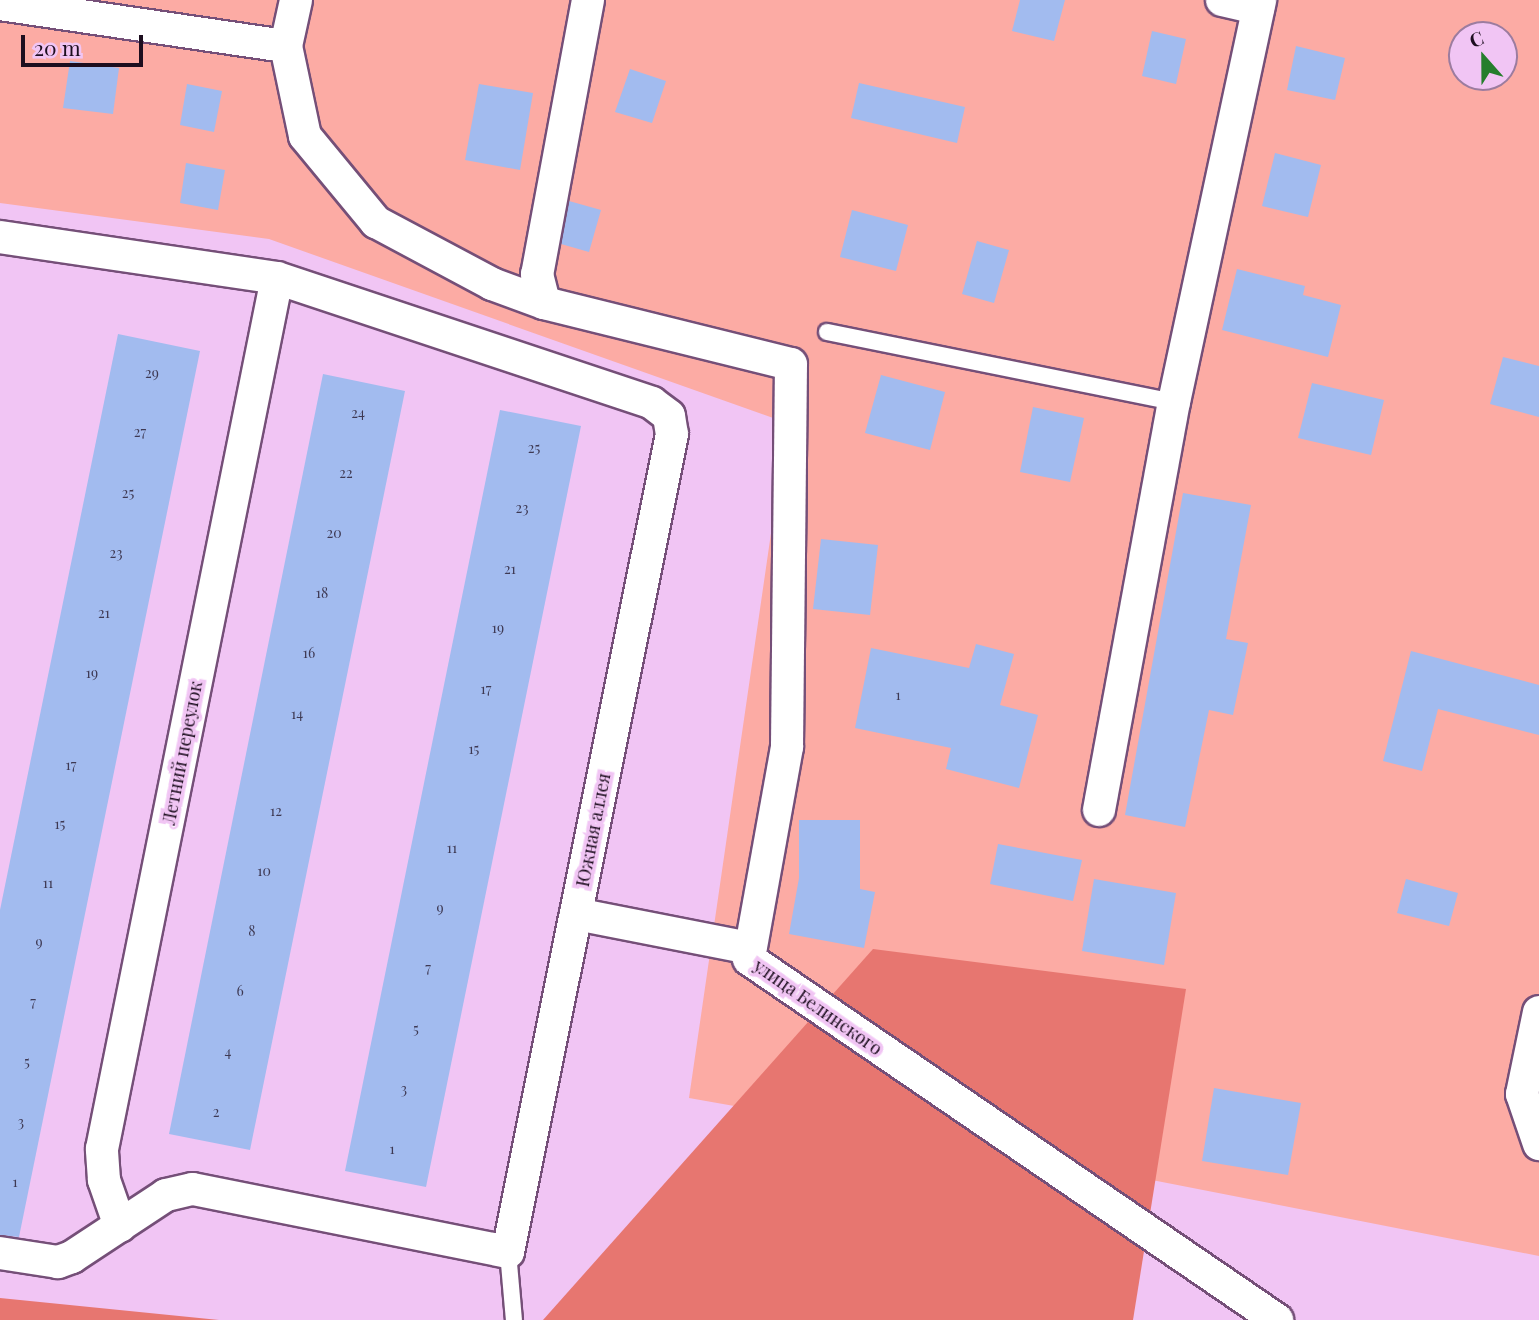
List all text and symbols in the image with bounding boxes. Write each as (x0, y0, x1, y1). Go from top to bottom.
scale bar (24, 21, 147, 65)
north arrow (1448, 21, 1518, 91)
text: С (1465, 24, 1487, 53)
text: 20 m (34, 33, 81, 61)
house number: 29 (145, 365, 159, 381)
house number: 24 (351, 405, 365, 421)
house number: 27 (134, 424, 146, 440)
house number: 25 (528, 440, 540, 456)
house number: 22 (339, 465, 353, 481)
house number: 25 (122, 485, 134, 501)
house number: 23 (515, 500, 529, 516)
house number: 20 (326, 525, 342, 541)
house number: 23 (109, 545, 123, 561)
house number: 21 (504, 561, 516, 577)
house number: 18 (316, 585, 328, 601)
house number: 21 (98, 605, 110, 621)
house number: 19 (492, 620, 504, 636)
house number: 16 (303, 645, 315, 661)
house number: 19 (86, 665, 98, 681)
street label: Летний переулок (157, 679, 207, 827)
house number: 17 (481, 681, 491, 697)
house number: 1 (895, 687, 901, 703)
house number: 14 (291, 706, 303, 722)
house number: 15 (469, 741, 479, 757)
house number: 17 (66, 757, 76, 773)
street label: Южная аллея (571, 771, 615, 889)
house number: 12 (270, 803, 282, 819)
house number: 15 (55, 816, 65, 832)
house number: 11 (447, 840, 457, 856)
house number: 10 (257, 863, 271, 879)
house number: 11 (43, 875, 53, 891)
house number: 9 (436, 900, 444, 916)
house number: 8 (248, 923, 256, 939)
house number: 9 (35, 934, 43, 950)
street label: улица Белинского (750, 955, 886, 1059)
house number: 7 (425, 960, 431, 976)
house number: 6 (236, 983, 244, 999)
house number: 7 (30, 994, 36, 1010)
house number: 5 (413, 1021, 419, 1037)
house number: 4 (225, 1044, 231, 1060)
house number: 5 (24, 1054, 30, 1070)
house number: 3 (401, 1081, 407, 1097)
house number: 2 (213, 1104, 219, 1120)
house number: 3 (18, 1114, 24, 1130)
house number: 1 (389, 1141, 395, 1157)
house number: 1 (12, 1174, 18, 1190)

